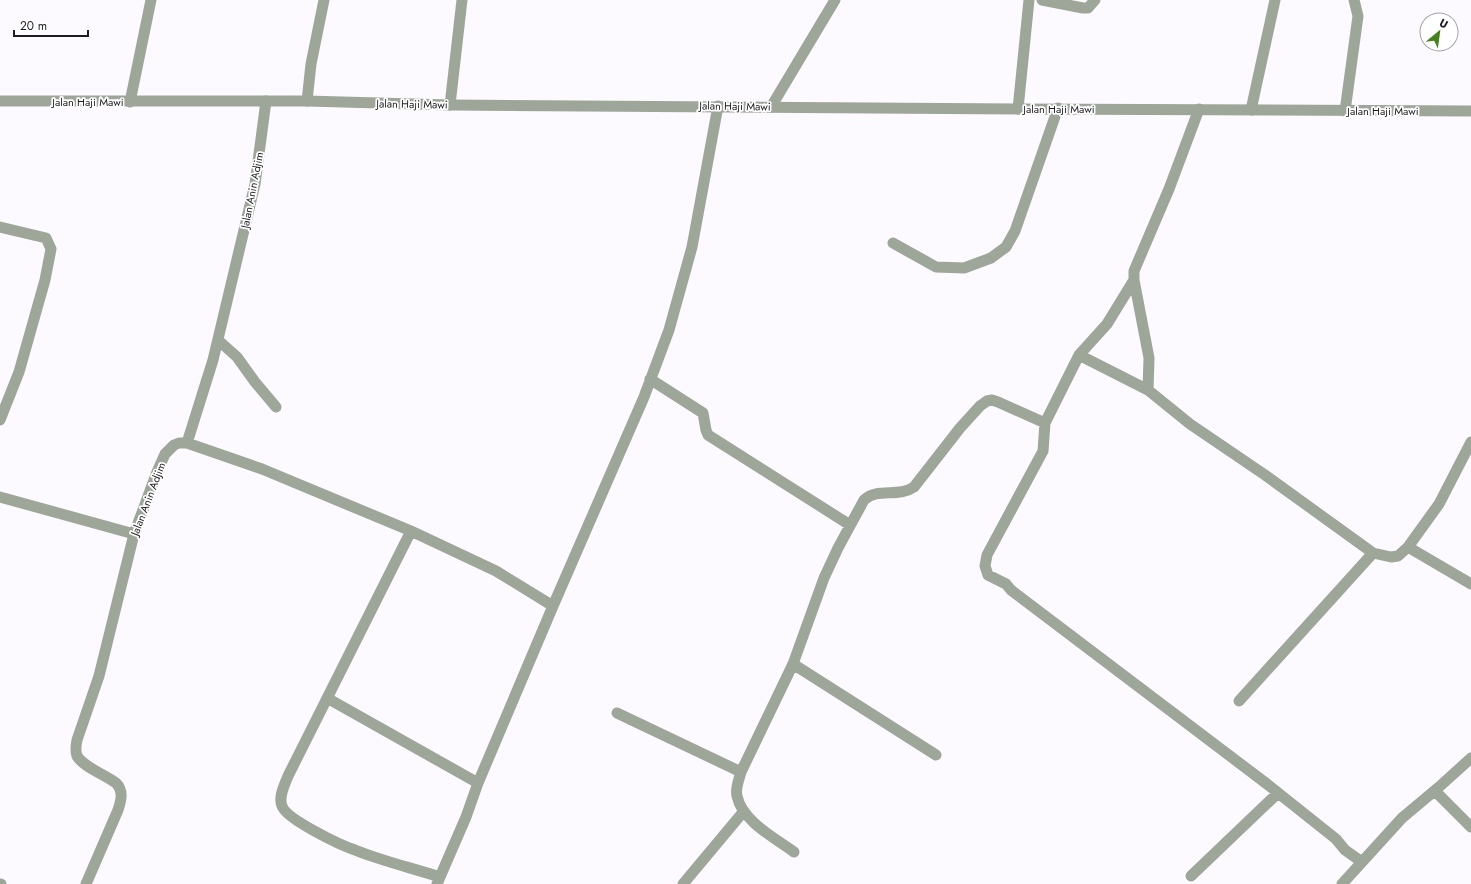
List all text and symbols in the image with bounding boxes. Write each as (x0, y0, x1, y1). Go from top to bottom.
scale bar (14, 12, 88, 38)
north arrow (1419, 12, 1459, 52)
text: U (1437, 14, 1451, 32)
text: 20 m (20, 17, 47, 35)
street label: Jalan Haji Mawi (50, 94, 124, 110)
street label: Jalan Haji Mawi (374, 95, 448, 113)
street label: Jalan Haji Mawi (697, 97, 771, 115)
street label: Jalan Haji Mawi (1021, 101, 1095, 117)
street label: Jalan Haji Mawi (1345, 103, 1419, 119)
street label: Jalan Anin Adjim (236, 150, 267, 232)
street label: Jalan Anin Adjim (126, 460, 169, 540)

